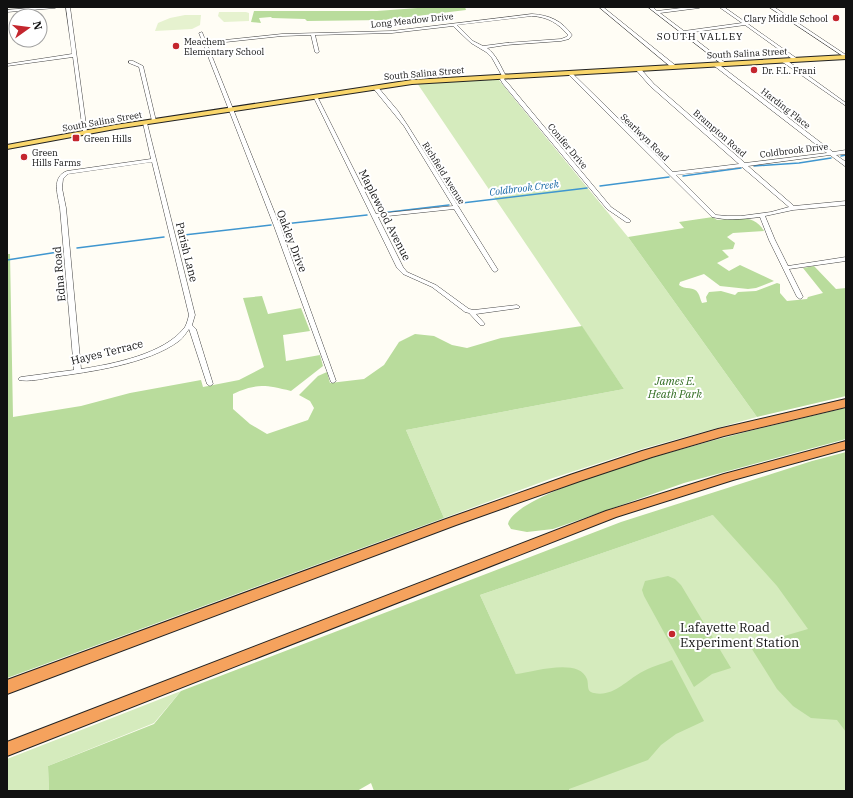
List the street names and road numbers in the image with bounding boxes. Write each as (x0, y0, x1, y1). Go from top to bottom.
street label: Long Meadow Drive (370, 10, 454, 30)
street label: South Salina Street (706, 45, 788, 61)
street label: South Salina Street (383, 64, 465, 82)
street label: Harding Place (759, 85, 813, 131)
street label: Brampton Road (691, 107, 749, 159)
street label: South Salina Street (61, 109, 143, 133)
street label: Searlwyn Road (618, 111, 672, 163)
street label: Conifer Drive (546, 121, 590, 171)
street label: Richfield Avenue (420, 140, 468, 206)
street label: Coldbrook Drive (759, 140, 829, 160)
street label: Maplewood Avenue (356, 167, 414, 263)
street label: Oakley Drive (274, 208, 310, 274)
street label: Parish Lane (173, 221, 201, 284)
street label: Edna Road (50, 245, 68, 302)
street label: Hayes Terrace (69, 336, 145, 368)

